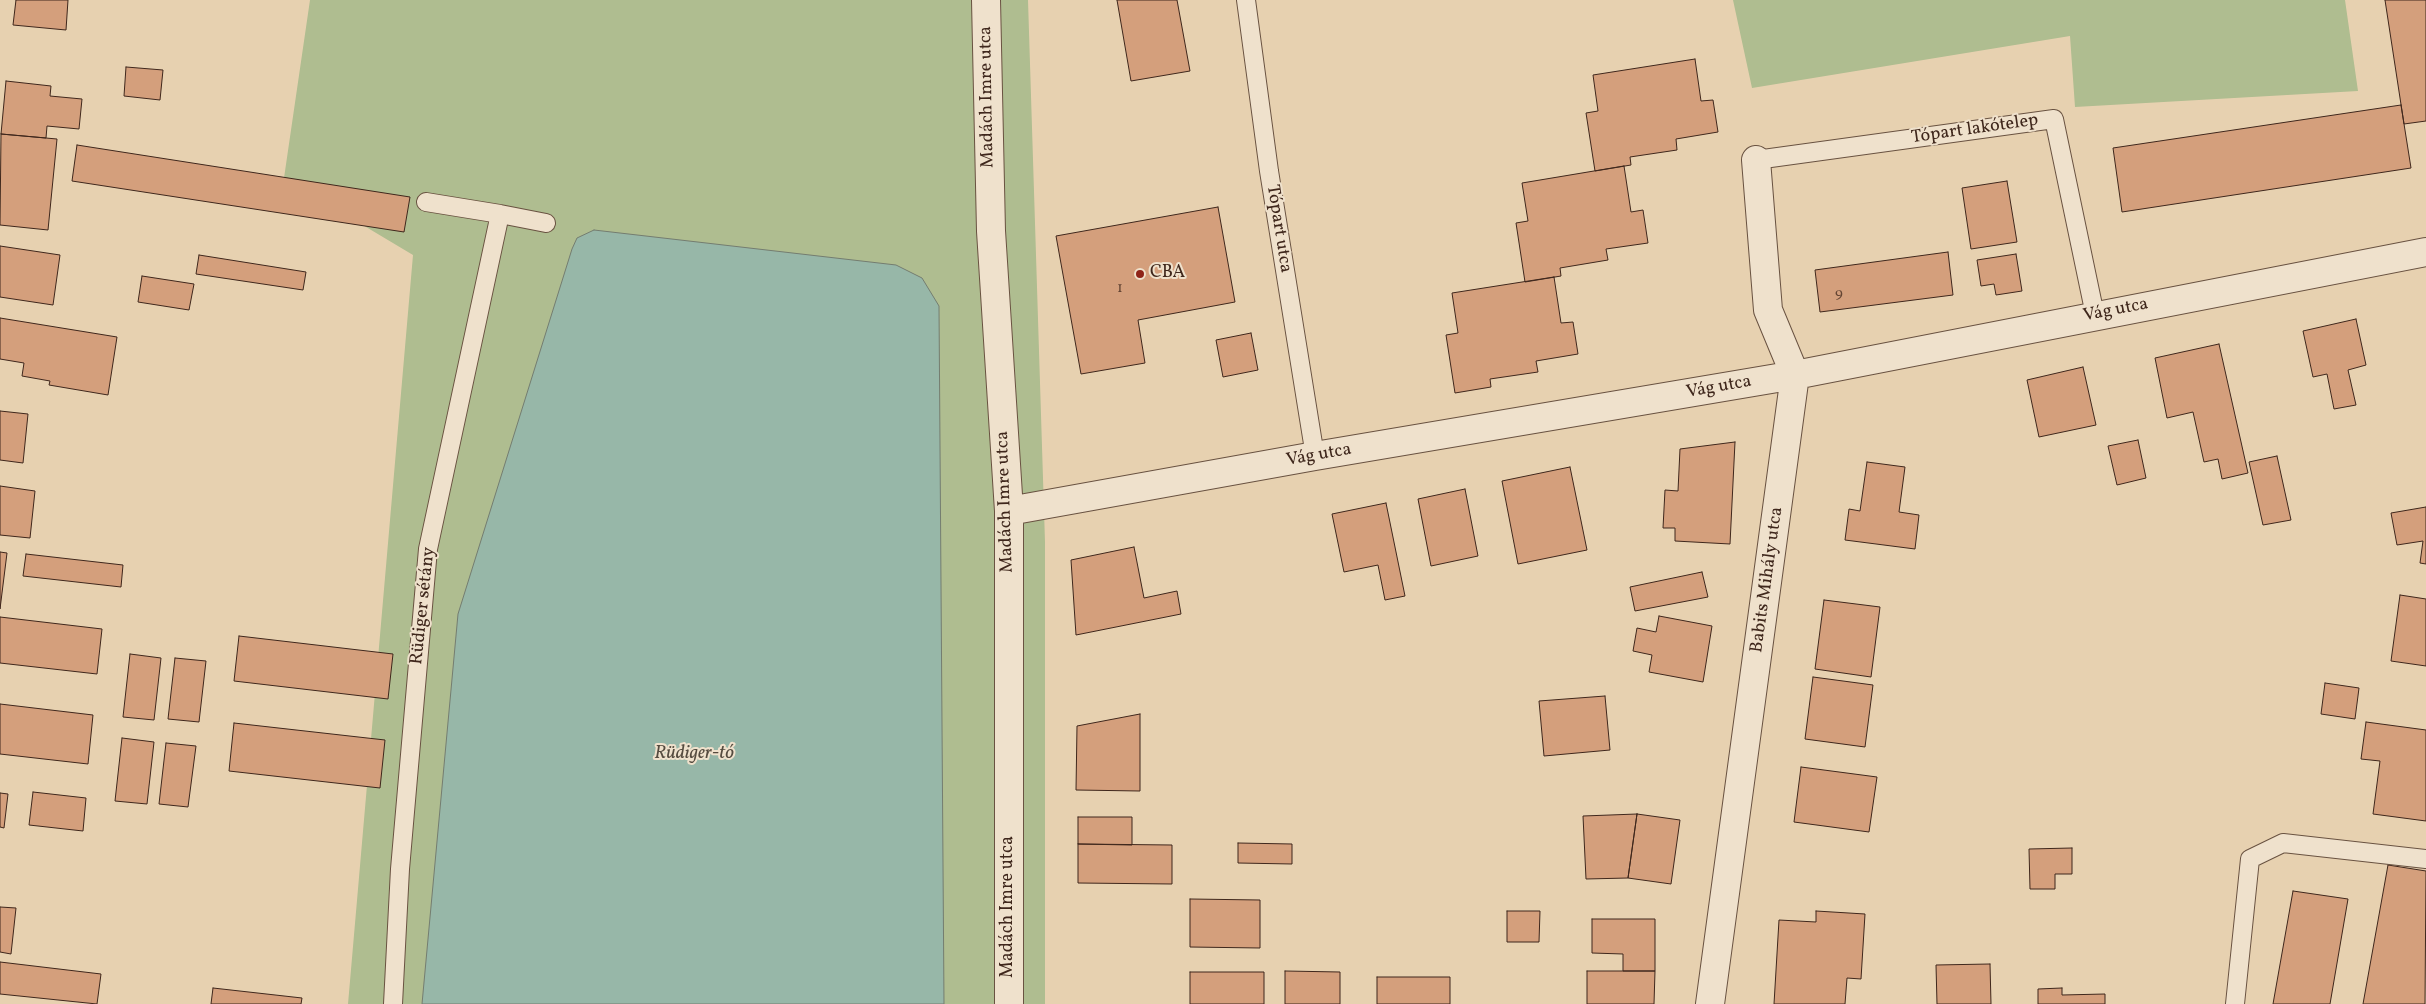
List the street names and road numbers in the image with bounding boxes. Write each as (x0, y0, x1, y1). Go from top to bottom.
street label: Madách Imre utca (976, 26, 1000, 168)
street label: Tópart lakótelep (1910, 110, 2040, 150)
street label: Tópart utca (1260, 183, 1296, 275)
street label: Vág utca (2082, 294, 2150, 328)
street label: Vág utca (1685, 372, 1753, 404)
street label: Madách Imre utca (993, 431, 1019, 573)
street label: Vág utca (1285, 440, 1353, 472)
street label: Babits Mihály utca (1747, 506, 1789, 654)
street label: Rüdiger sétány (407, 546, 441, 666)
street label: Madách Imre utca (998, 836, 1020, 978)

